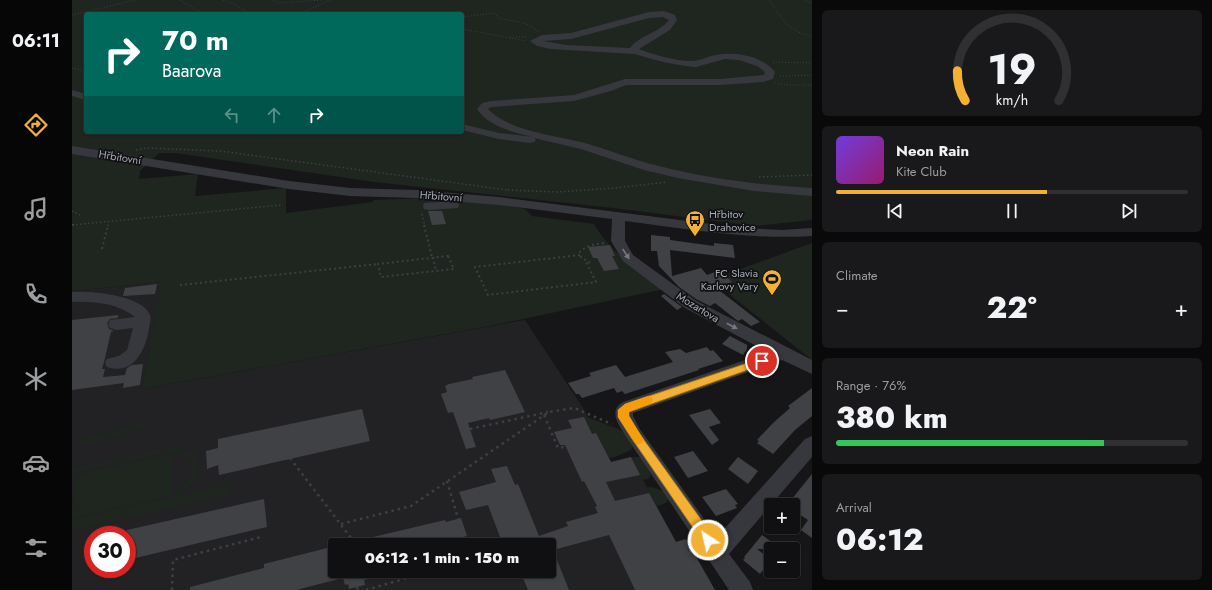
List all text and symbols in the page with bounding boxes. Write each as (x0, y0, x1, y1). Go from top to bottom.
text: 70 m (162, 20, 229, 61)
text: 06:11 (12, 28, 60, 54)
icon: right (96, 28, 148, 80)
text: 19 (988, 39, 1036, 100)
text: Baarova (162, 58, 221, 84)
text: km/h (996, 90, 1028, 110)
icon: left (221, 104, 243, 126)
icon: ahead (263, 104, 285, 126)
icon: right (305, 104, 327, 126)
icon: directions (22, 111, 50, 139)
text: Neon Rain (896, 140, 969, 162)
street label: Hřbitovní (98, 146, 143, 168)
text: Kite Club (896, 162, 947, 181)
street label: Hřbitovní (419, 187, 464, 206)
icon: music (22, 195, 50, 223)
icon: previous (884, 200, 906, 222)
icon: pause (1001, 200, 1023, 222)
icon: next (1118, 200, 1140, 222)
place label: Hřbitov Drahovice (709, 206, 756, 235)
bus stop icon: Hřbitov Drahovice (684, 209, 706, 237)
one-way arrow (622, 249, 630, 259)
place label: FC Slavia Karlovy Vary (701, 265, 758, 294)
text: Climate (836, 266, 877, 285)
sports icon: FC Slavia Karlovy Vary (761, 268, 783, 296)
icon: phone (22, 280, 50, 308)
text: 22° (987, 286, 1037, 329)
street label: Mozartova (674, 288, 722, 326)
text: − (836, 292, 849, 324)
text: + (1174, 292, 1188, 324)
one-way arrow (727, 323, 738, 330)
pin (745, 344, 779, 378)
icon: arrive (751, 350, 773, 372)
icon: climate (22, 365, 50, 393)
text: Range · 76% (836, 376, 906, 395)
text: 380 km (836, 396, 948, 439)
icon: car (22, 449, 50, 477)
map controls (764, 498, 800, 578)
button: + (764, 498, 800, 534)
text: Arrival (836, 498, 872, 517)
text: 06:12 (836, 518, 923, 561)
position arrow (687, 519, 729, 561)
speed limit sign: 30 (84, 526, 136, 578)
icon: filters (22, 534, 50, 562)
button: − (764, 542, 800, 578)
text: 06:12 · 1 min · 150 m (365, 547, 519, 569)

